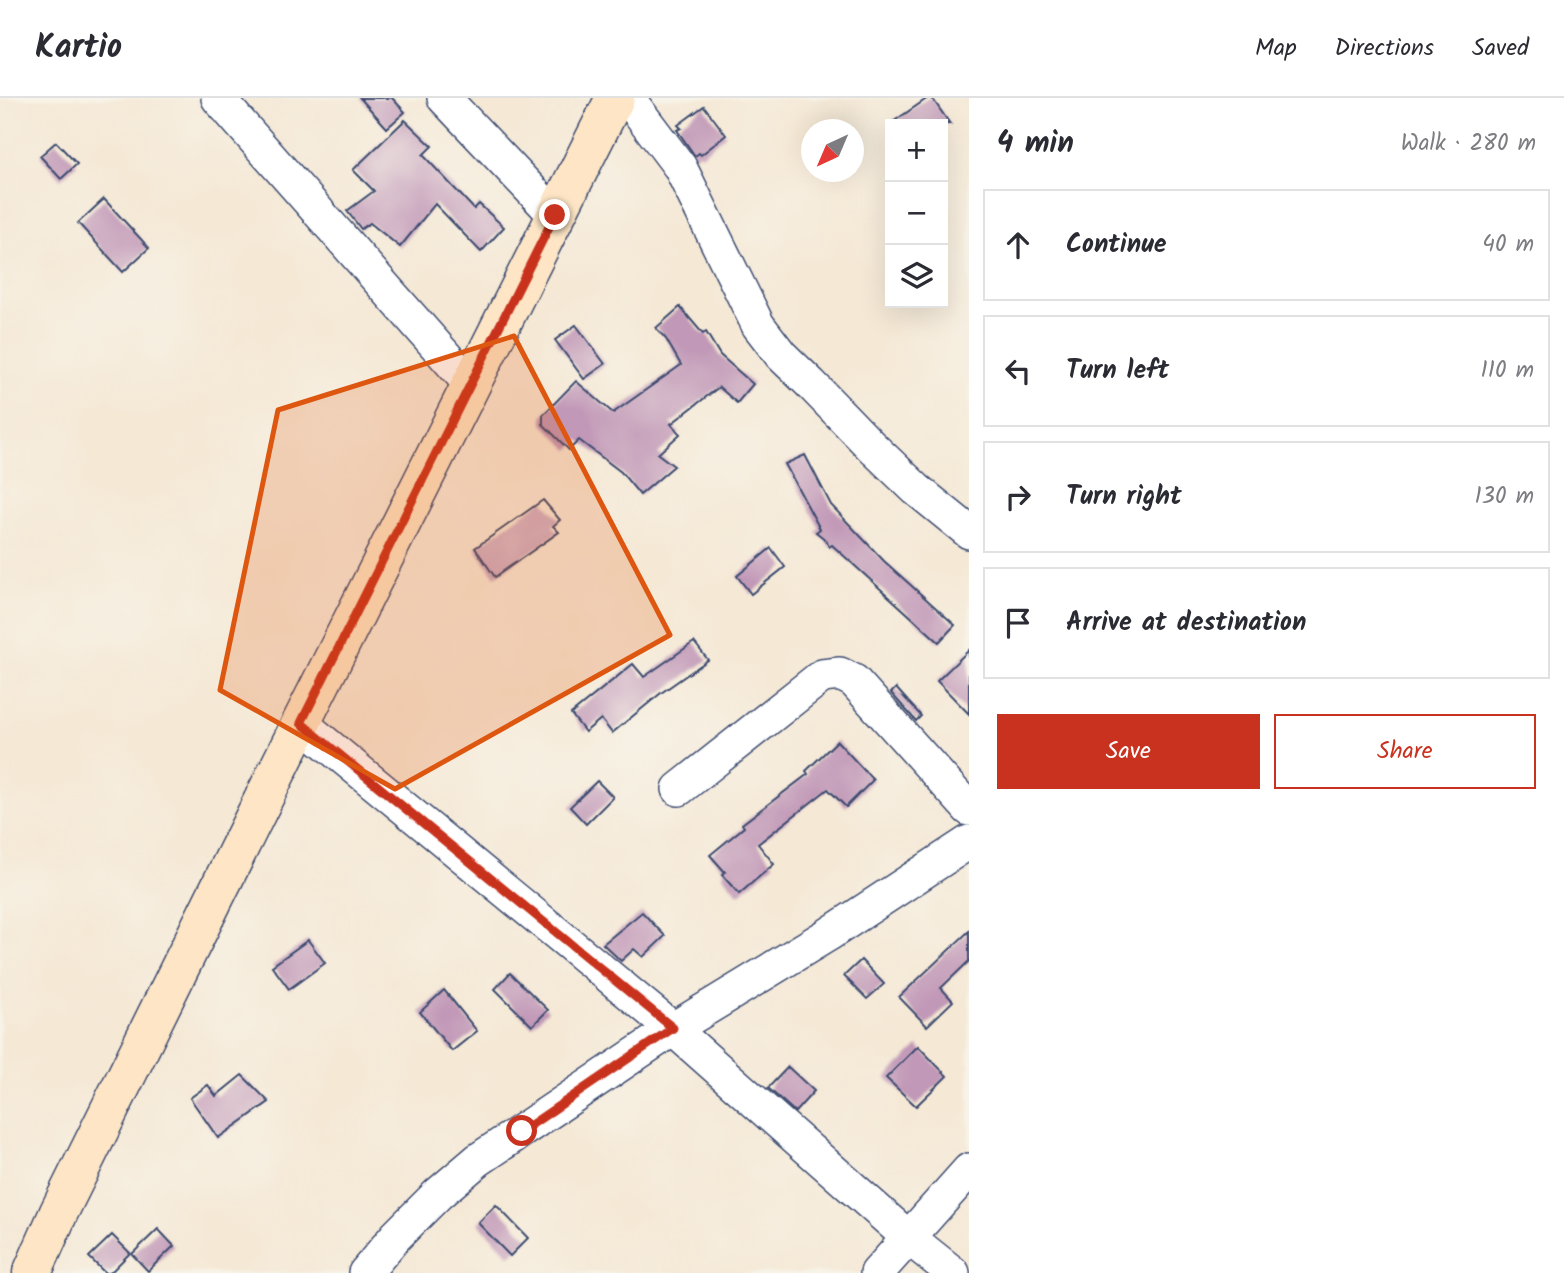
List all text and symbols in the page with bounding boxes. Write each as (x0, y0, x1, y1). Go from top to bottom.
text: Kartio (35, 22, 122, 75)
text: Map (1255, 29, 1297, 68)
text: Directions (1335, 29, 1434, 68)
text: Saved (1472, 29, 1529, 68)
north arrow (801, 119, 864, 182)
map controls (885, 119, 948, 308)
button: + (885, 119, 948, 182)
text: 4 min (997, 120, 1074, 168)
text: Walk · 280 m (1401, 126, 1536, 162)
button: − (885, 182, 948, 245)
route end (539, 199, 570, 230)
text: Continue (1066, 224, 1167, 266)
icon: ahead (999, 226, 1037, 264)
text: 40 m (1482, 227, 1534, 263)
button: layers (885, 245, 948, 308)
text: Turn left (1066, 350, 1169, 392)
icon: left (999, 352, 1037, 390)
text: 110 m (1481, 353, 1534, 389)
text: Turn right (1066, 476, 1182, 518)
icon: right (999, 478, 1037, 516)
text: 130 m (1475, 479, 1534, 515)
text: Arrive at destination (1066, 602, 1306, 644)
icon: arrive (999, 604, 1037, 642)
button: Save (997, 714, 1260, 789)
button: Share (1274, 714, 1536, 789)
route start (506, 1115, 537, 1146)

